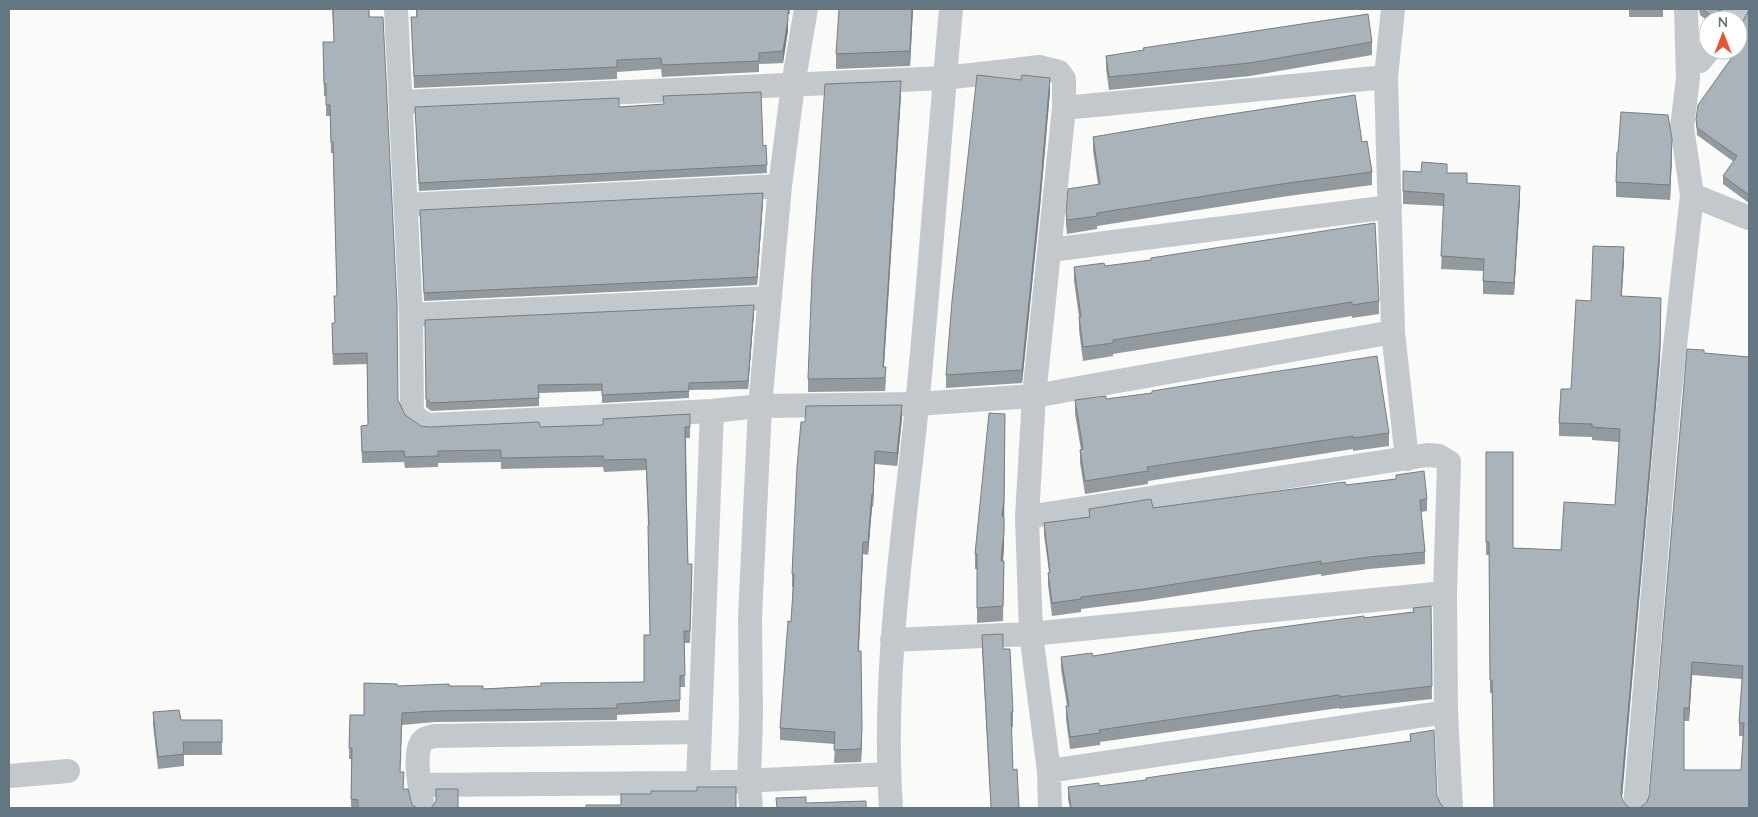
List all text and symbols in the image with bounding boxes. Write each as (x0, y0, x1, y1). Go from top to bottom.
north arrow (1698, 10, 1748, 60)
text: N (1718, 13, 1728, 31)

